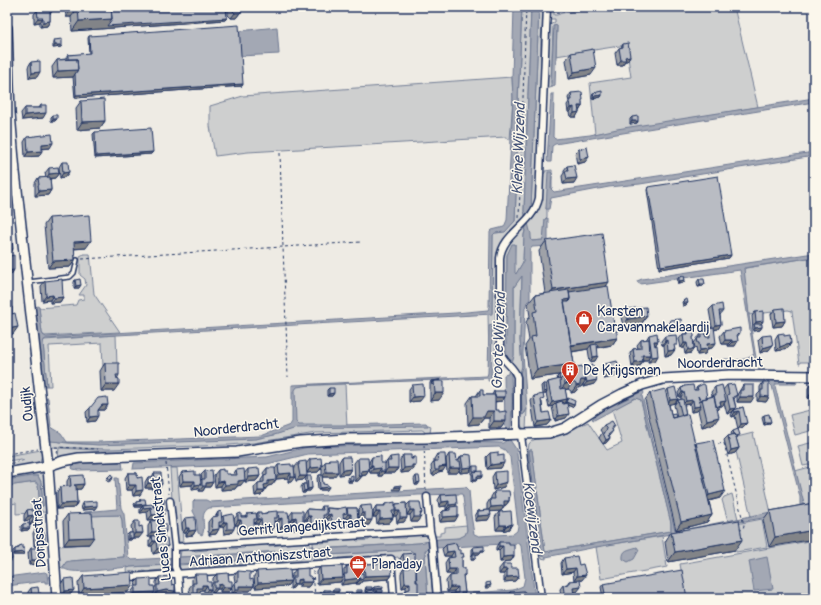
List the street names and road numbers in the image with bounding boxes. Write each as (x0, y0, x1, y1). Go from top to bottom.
street label: Noorderdracht (677, 354, 763, 372)
street label: Oudijk (17, 386, 37, 422)
street label: Noorderdracht (193, 415, 280, 441)
street label: Lucas Sinckstraat (147, 476, 175, 582)
street label: Dorpsstraat (28, 497, 50, 568)
street label: Gerrit Langedijkstraat (238, 514, 366, 540)
street label: Adriaan Anthoniszstraat (188, 544, 332, 570)

